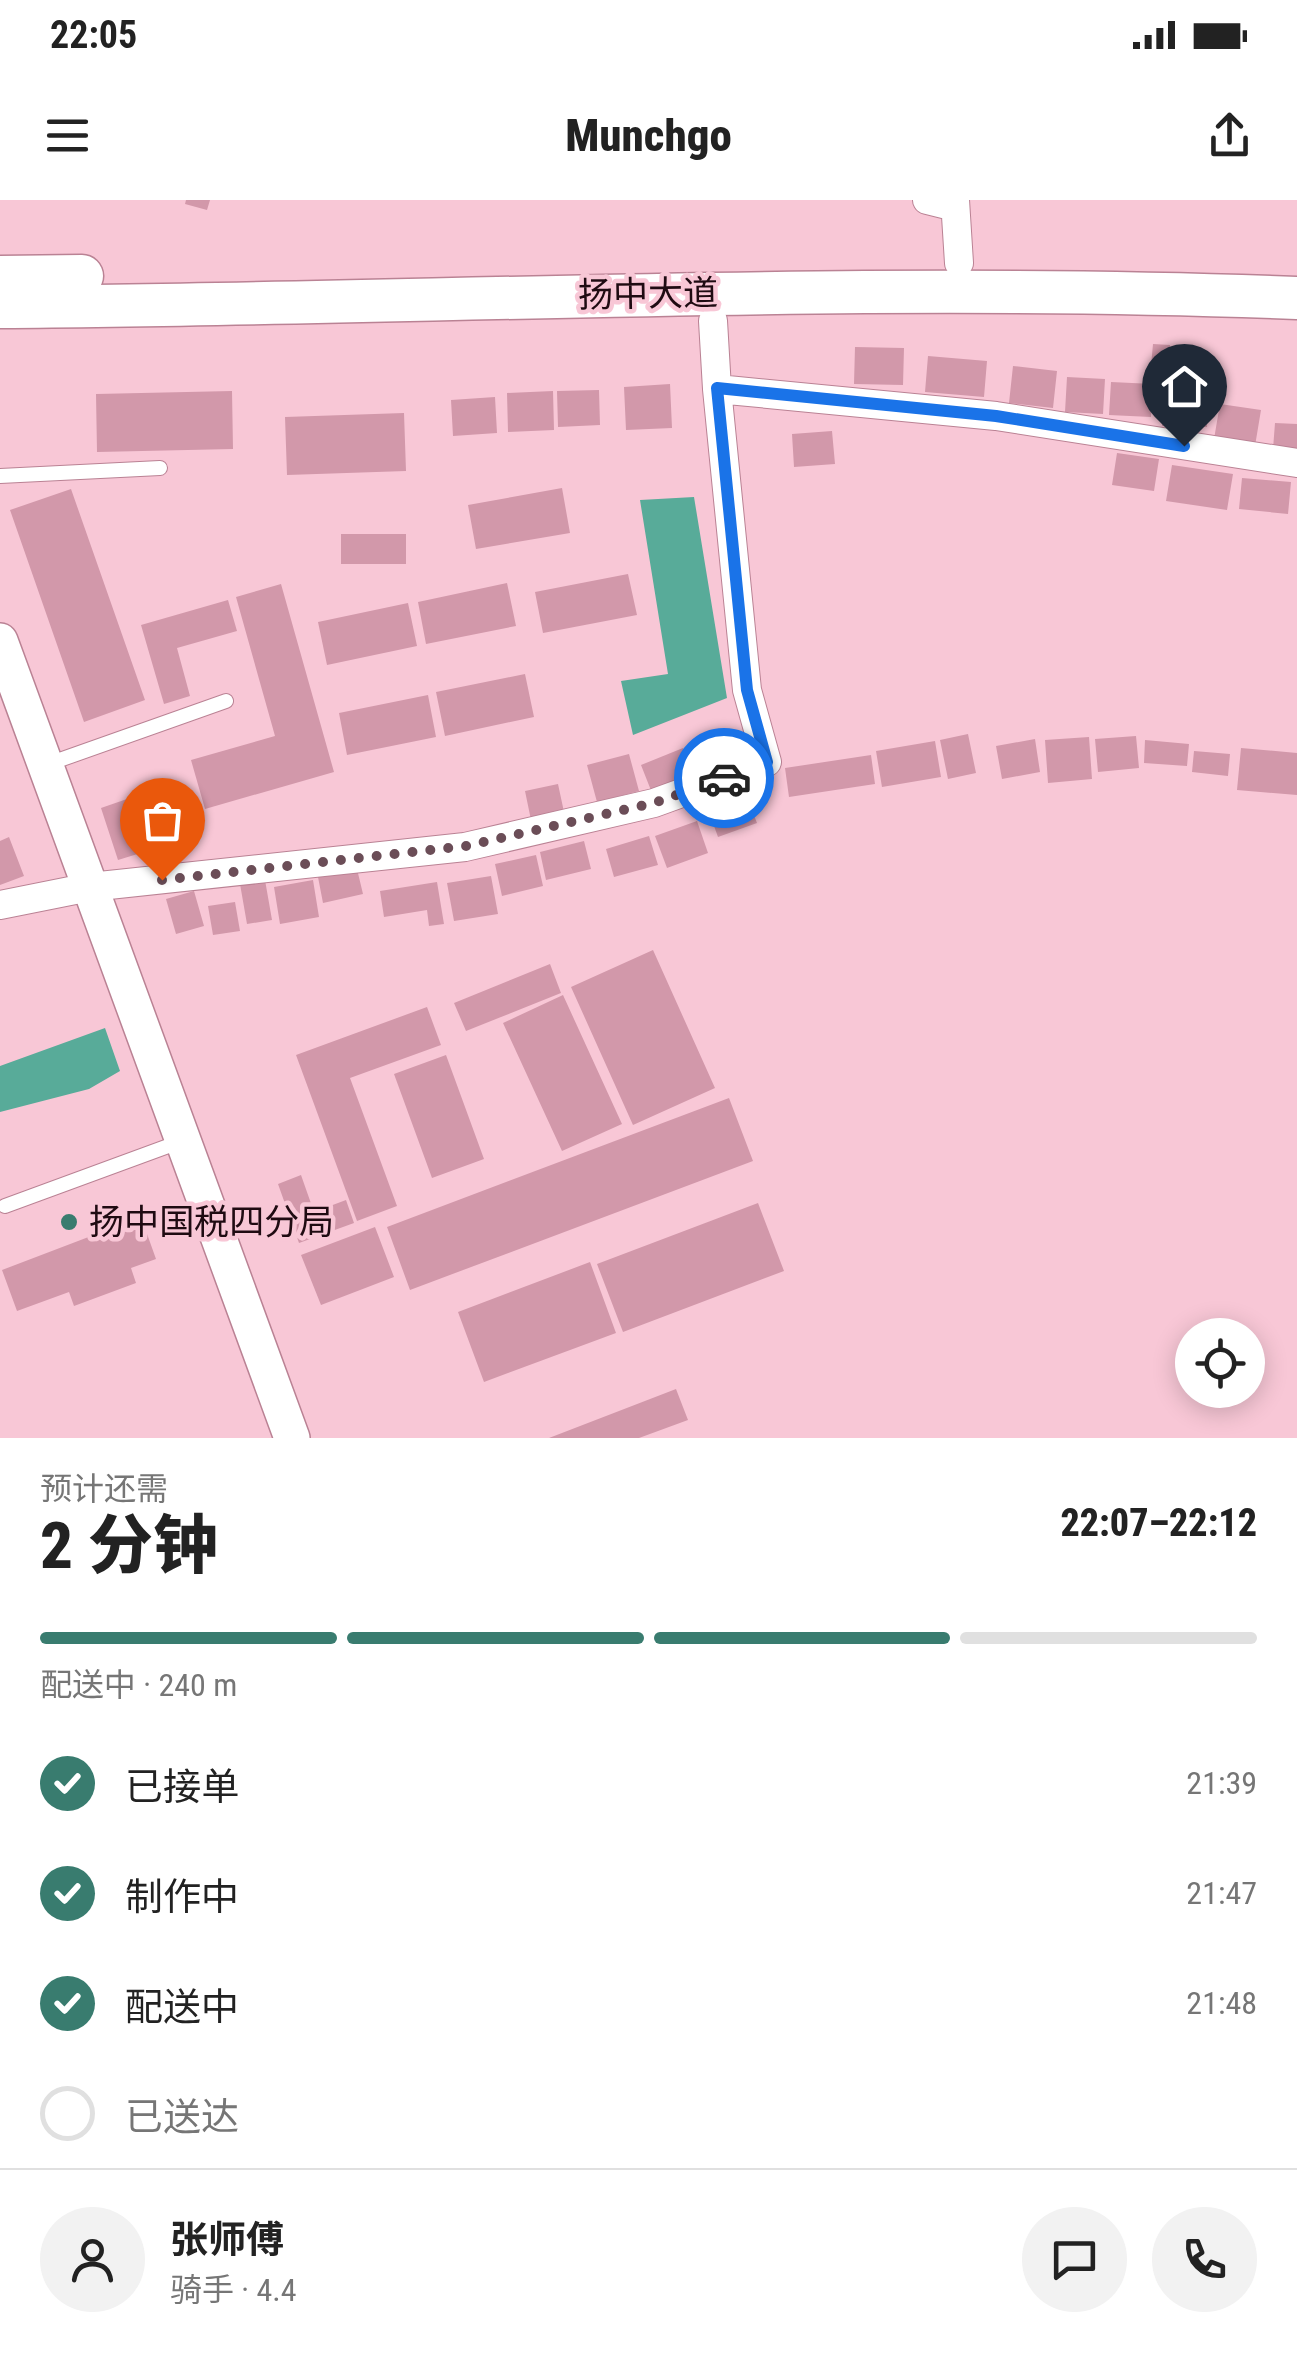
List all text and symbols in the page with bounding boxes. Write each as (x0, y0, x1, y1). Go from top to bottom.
text: 22:05 (50, 13, 137, 57)
icon: menu (40, 108, 95, 163)
icon: share (1202, 108, 1257, 163)
text: Munchgo (565, 109, 732, 162)
street label: 扬中大道 (578, 273, 718, 316)
pin (1142, 344, 1227, 447)
icon: home (1157, 359, 1212, 414)
courier (674, 728, 774, 828)
icon: car (697, 751, 752, 806)
pin (120, 778, 205, 881)
icon: bag (135, 793, 190, 848)
place label: 扬中国税四分局 (89, 1202, 334, 1243)
marker: 扬中国税四分局 (58, 1211, 80, 1233)
map controls (1175, 1318, 1265, 1408)
button: locate (1175, 1318, 1265, 1408)
text: 预计还需 (40, 1470, 168, 1508)
text: 22:07–22:12 (1060, 1501, 1257, 1545)
text: 2 分钟 (40, 1508, 218, 1584)
text: 配送中 · 240 m (40, 1666, 237, 1704)
icon: check (40, 1756, 95, 1811)
text: 21:39 (1186, 1764, 1257, 1802)
text: 已接单 (125, 1765, 239, 1809)
icon: check (40, 1866, 95, 1921)
text: 21:47 (1186, 1874, 1257, 1912)
text: 制作中 (125, 1875, 239, 1919)
icon: check (40, 1976, 95, 2031)
text: 21:48 (1186, 1984, 1257, 2022)
text: 配送中 (125, 1985, 239, 2029)
text: 已送达 (125, 2095, 239, 2139)
button: person (40, 2207, 145, 2312)
button: chat (1022, 2207, 1127, 2312)
button: phone (1152, 2207, 1257, 2312)
text: 张师傅 (170, 2218, 284, 2262)
text: 骑手 · 4.4 (170, 2271, 297, 2309)

